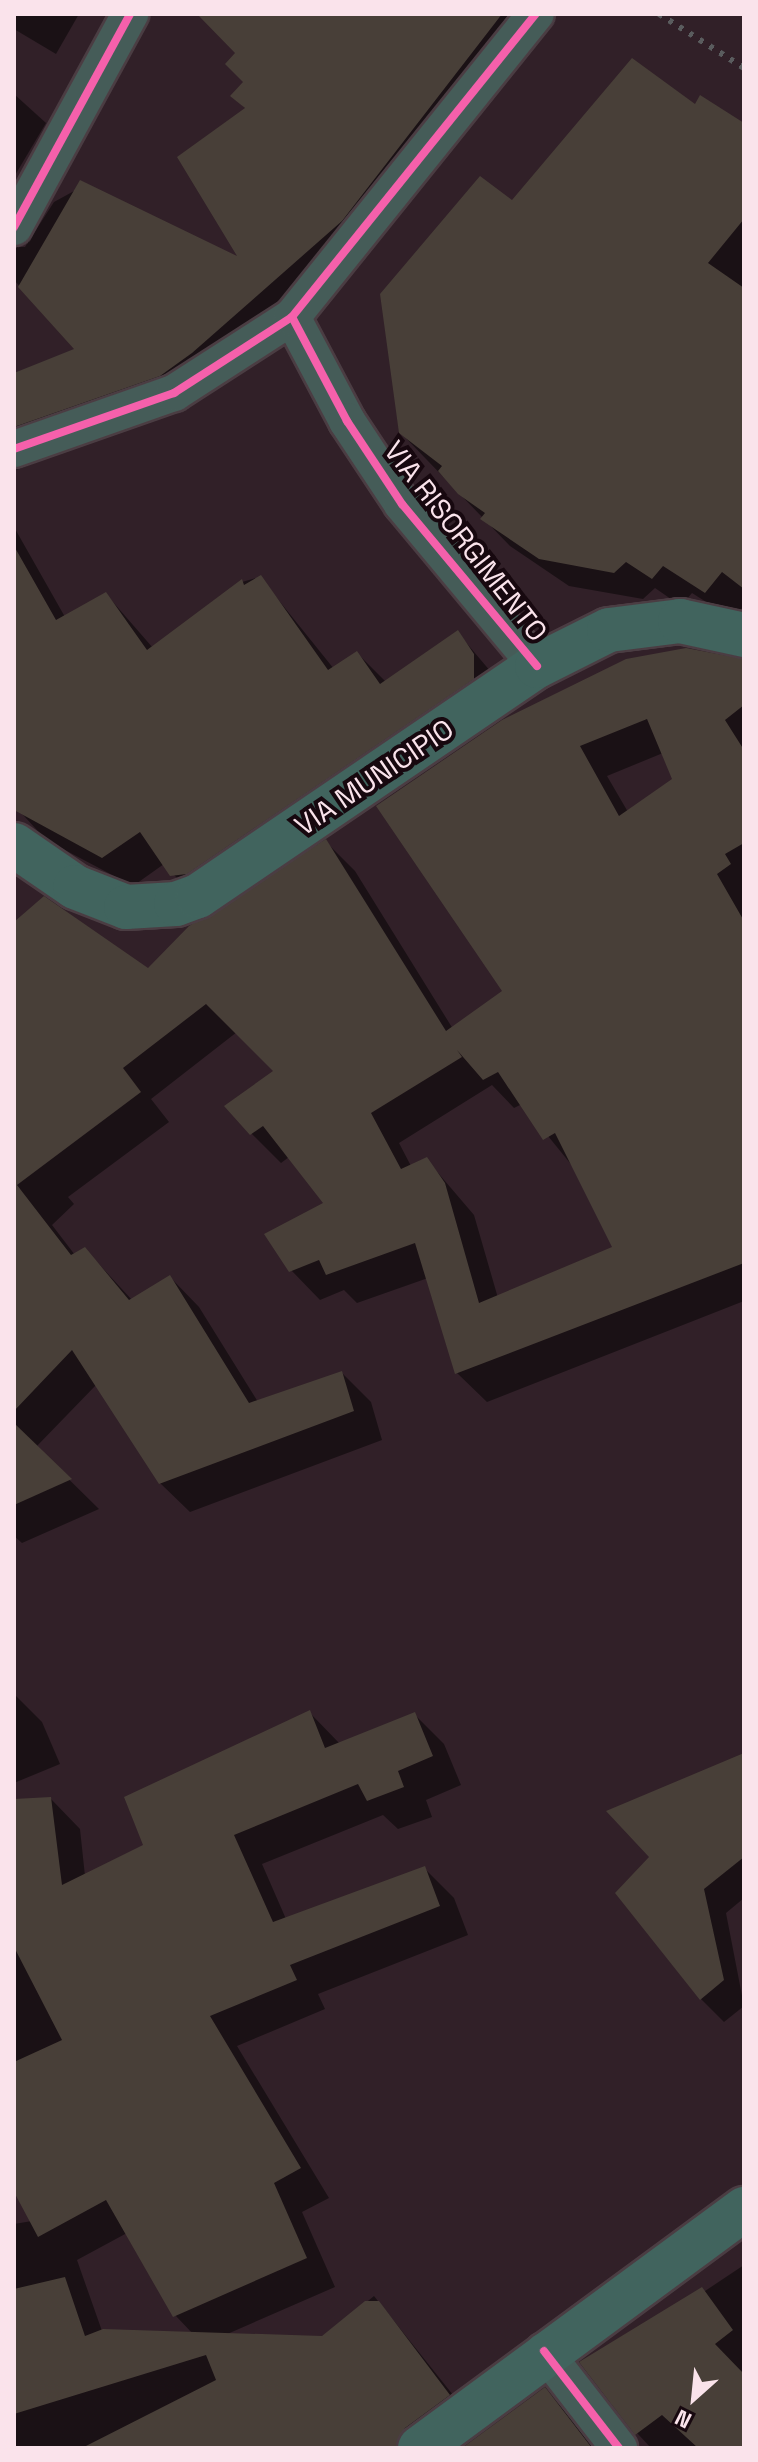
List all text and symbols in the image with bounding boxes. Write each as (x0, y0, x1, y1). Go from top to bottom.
street label: VIA RISORGIMENTO (377, 434, 555, 648)
street label: VIA MUNICIPIO (288, 711, 460, 843)
north arrow (654, 2358, 734, 2438)
text: N (670, 2404, 696, 2435)

